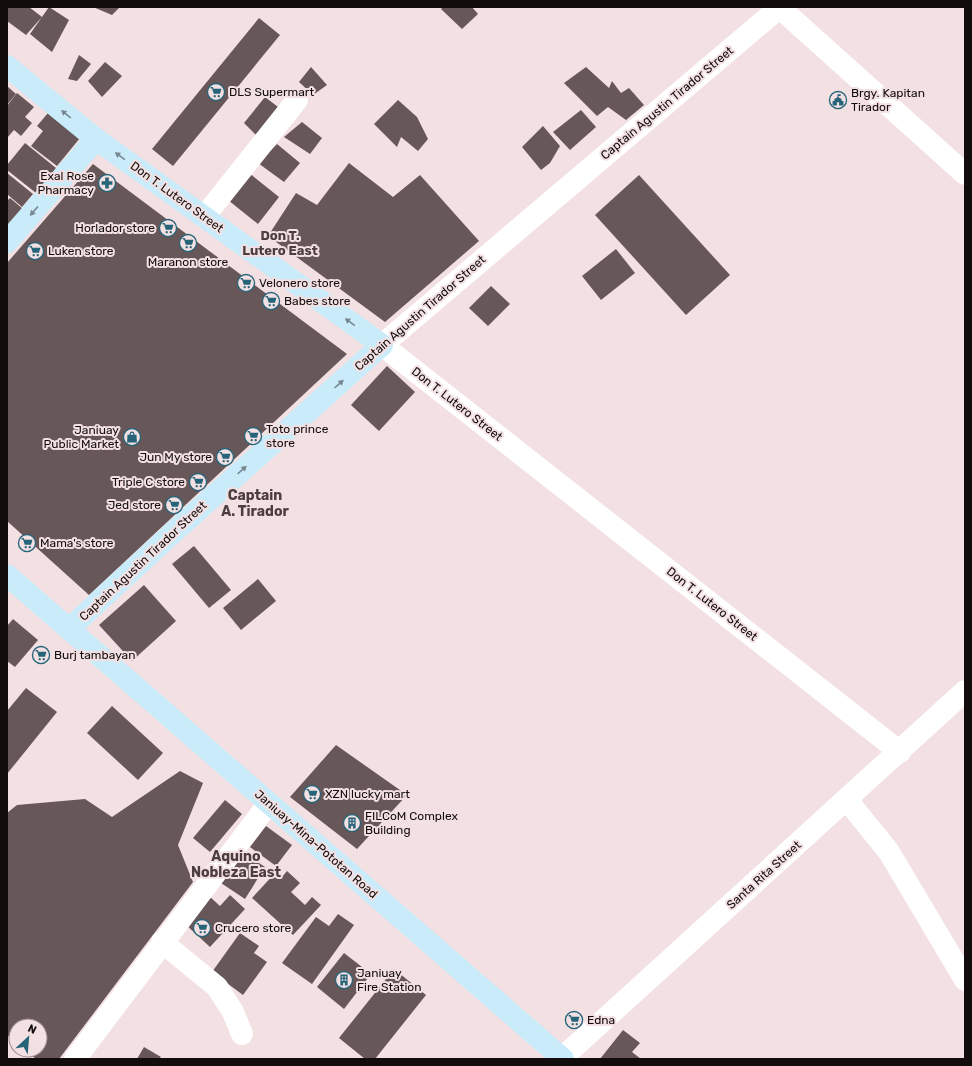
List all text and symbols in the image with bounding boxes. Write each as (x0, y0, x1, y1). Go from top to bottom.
street label: Captain Agustin Tirador Street (598, 43, 736, 163)
supermarket icon: DLS Supermart (206, 82, 226, 102)
place label: DLS Supermart (229, 85, 314, 99)
place label: Brgy. Kapitan Tirador (851, 86, 925, 114)
public building icon: Brgy. Kapitan Tirador (828, 90, 848, 110)
one-way arrow (61, 110, 72, 119)
one-way arrow (115, 152, 125, 160)
street label: Don T. Lutero Street (128, 159, 226, 236)
place label: Exal Rose Pharmacy (37, 169, 94, 197)
pharmacy icon: Exal Rose Pharmacy (97, 173, 117, 193)
one-way arrow (30, 206, 39, 216)
supermarket icon: Horlador store (158, 218, 178, 238)
place label: Horlador store (75, 221, 155, 235)
district label: Don T. Lutero East (242, 228, 318, 258)
supermarket icon: Maranon store (178, 233, 198, 253)
supermarket icon: Luken store (25, 241, 45, 261)
place label: Luken store (48, 244, 114, 258)
street label: Captain Agustin Tirador Street (352, 252, 488, 374)
place label: Maranon store (148, 255, 229, 269)
supermarket icon: Velonero store (236, 273, 256, 293)
place label: Velonero store (259, 276, 340, 290)
supermarket icon: Babes store (261, 291, 281, 311)
place label: Babes store (284, 294, 351, 308)
one-way arrow (345, 318, 356, 326)
street label: Don T. Lutero Street (409, 364, 505, 444)
one-way arrow (333, 379, 344, 388)
place label: Toto prince store (266, 422, 329, 450)
place label: Janiuay Public Market (44, 423, 119, 451)
supermarket icon: Toto prince store (243, 426, 263, 446)
shop icon: Janiuay Public Market (122, 427, 142, 447)
supermarket icon: Jun My store (215, 447, 235, 467)
place label: Jun My store (139, 450, 212, 464)
one-way arrow (237, 466, 247, 475)
supermarket icon: Triple C store (188, 472, 208, 492)
place label: Triple C store (112, 475, 185, 489)
district label: Captain A. Tirador (221, 487, 289, 520)
supermarket icon: Jed store (164, 495, 184, 515)
street label: Captain Agustin Tirador Street (77, 498, 210, 624)
place label: Jed store (108, 498, 161, 512)
supermarket icon: Mama's store (17, 533, 37, 553)
place label: Mama's store (40, 536, 114, 550)
street label: Don T. Lutero Street (664, 564, 760, 644)
supermarket icon: Burj tambayan (31, 645, 51, 665)
place label: Burj tambayan (54, 648, 135, 662)
supermarket icon: XZN lucky mart (302, 784, 322, 804)
street label: Janiuay-Mina-Pototan Road (252, 787, 380, 901)
place label: XZN lucky mart (325, 787, 410, 801)
place label: FILCoM Complex Building (365, 809, 458, 837)
building icon: FILCoM Complex Building (342, 813, 362, 833)
street label: Santa Rita Street (724, 838, 804, 912)
district label: Aquino Nobleza East (191, 848, 282, 881)
supermarket icon: Crucero store (192, 918, 212, 938)
place label: Crucero store (215, 921, 292, 935)
place label: Janiuay Fire Station (357, 966, 422, 994)
building icon: Janiuay Fire Station (334, 970, 354, 990)
supermarket icon: Edna (564, 1010, 584, 1030)
place label: Edna (587, 1013, 615, 1027)
north arrow (8, 1018, 48, 1058)
text: N (26, 1022, 39, 1037)

